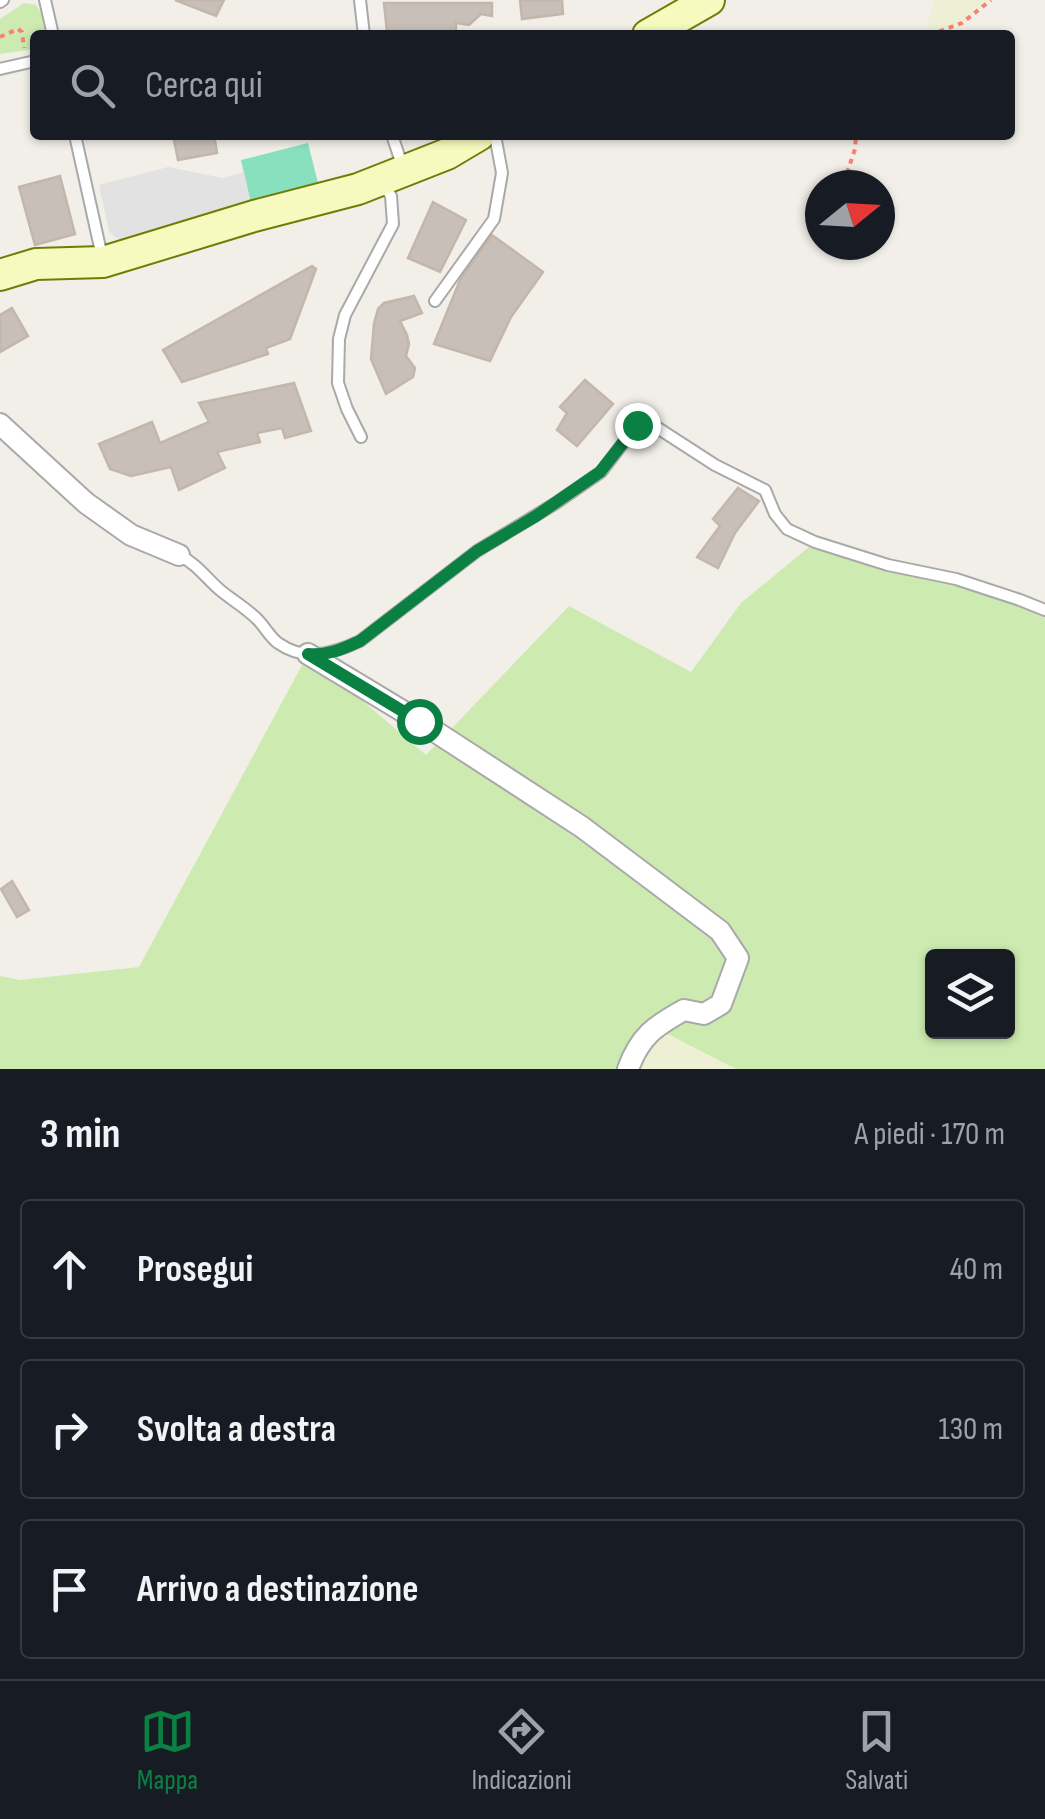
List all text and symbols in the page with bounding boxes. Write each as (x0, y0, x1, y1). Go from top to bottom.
search box (30, 30, 1015, 140)
icon: search (65, 58, 120, 113)
text: Cerca qui (145, 63, 263, 108)
north arrow (805, 170, 895, 260)
route end (615, 403, 661, 449)
route start (397, 699, 443, 745)
map controls (925, 949, 1015, 1039)
button: layers (925, 949, 1015, 1039)
text: 3 min (40, 1109, 120, 1160)
text: A piedi · 170 m (855, 1115, 1005, 1154)
icon: ahead (42, 1242, 97, 1297)
text: Prosegui (137, 1247, 253, 1292)
text: 40 m (950, 1250, 1003, 1289)
icon: right (42, 1402, 97, 1457)
text: Svolta a destra (137, 1407, 336, 1452)
text: 130 m (938, 1410, 1003, 1449)
icon: arrive (42, 1562, 97, 1617)
text: Arrivo a destinazione (137, 1567, 418, 1612)
tab: Mappa (137, 1704, 198, 1797)
tab: Indicazioni (472, 1704, 572, 1797)
tab: Salvati (845, 1704, 908, 1797)

